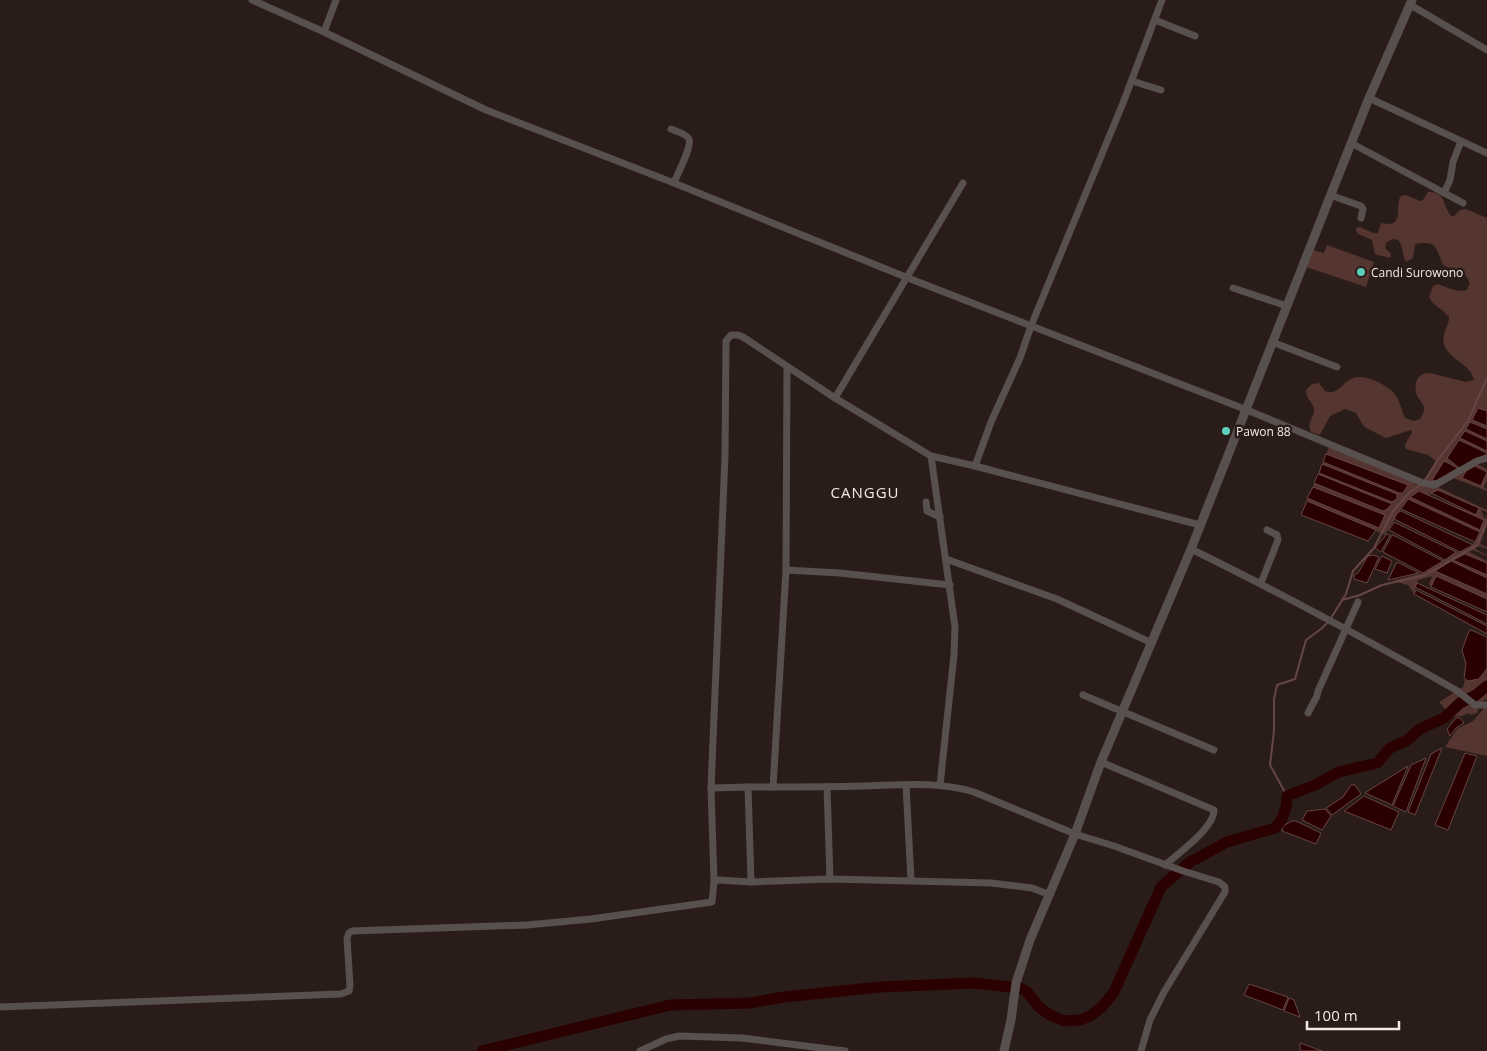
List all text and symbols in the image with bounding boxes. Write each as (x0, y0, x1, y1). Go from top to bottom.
place label: Candi Surowono (1371, 264, 1463, 281)
marker: Candi Surowono (1355, 266, 1367, 278)
place label: Pawon 88 (1236, 423, 1291, 440)
marker: Pawon 88 (1220, 425, 1232, 437)
district label: CANGGU (831, 482, 899, 502)
scale bar (1307, 998, 1400, 1030)
text: 100 m (1314, 1005, 1358, 1025)

